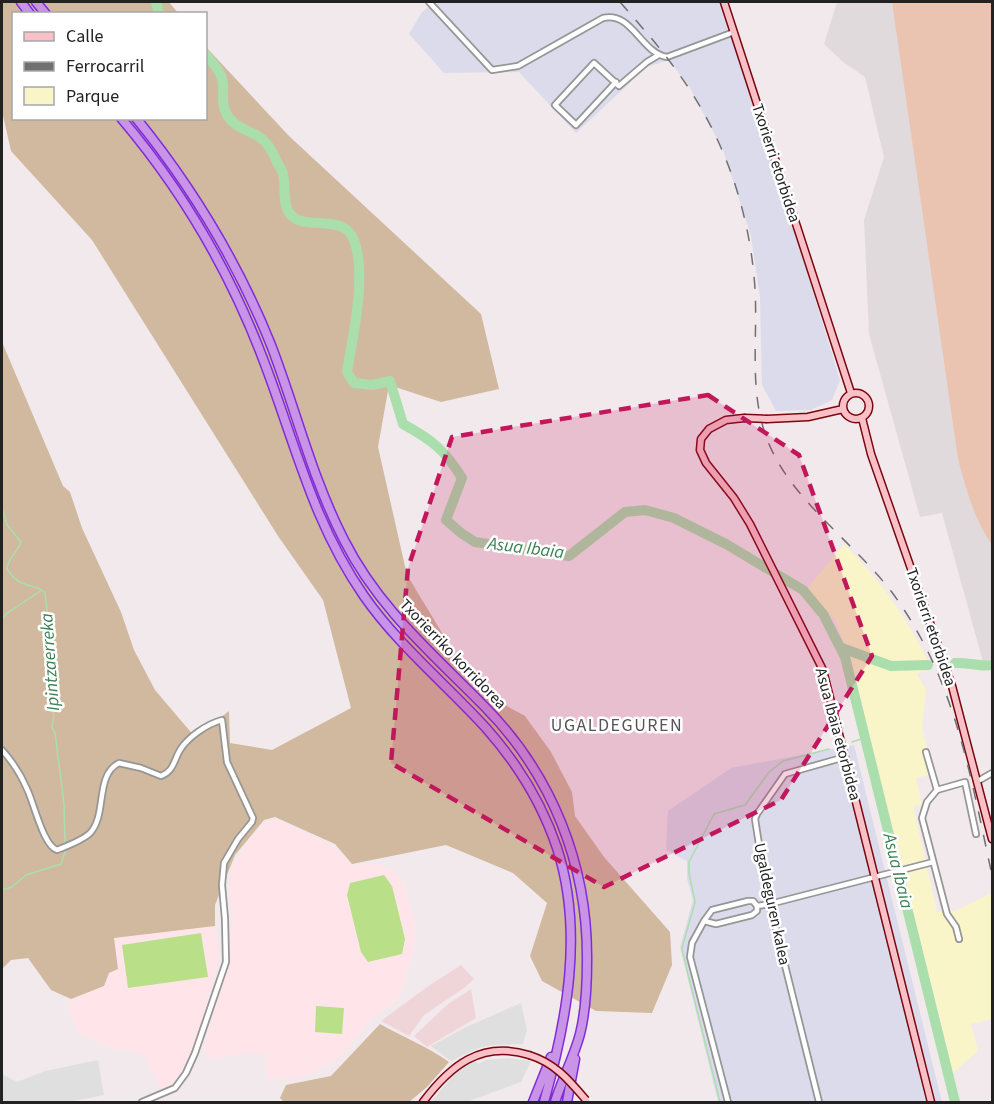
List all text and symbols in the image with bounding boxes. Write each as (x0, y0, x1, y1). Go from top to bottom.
legend (12, 12, 207, 120)
text: Calle (66, 24, 104, 49)
text: Ferrocarril (66, 54, 144, 79)
text: Parque (66, 84, 119, 109)
street label: Txorierri etorbidea (746, 101, 806, 225)
water label: Asua Ibaia (485, 531, 566, 565)
street label: Txorierri etorbidea (900, 565, 962, 689)
street label: Txorierriko korridorea (395, 594, 511, 714)
water label: Ipintzaerreka (34, 612, 66, 712)
street label: Asua Ibaia etorbidea (810, 665, 866, 803)
district label: UGALDEGUREN (551, 713, 683, 738)
water label: Asua Ibaia (876, 830, 919, 912)
street label: Ugaldeguren kalea (748, 841, 796, 967)

